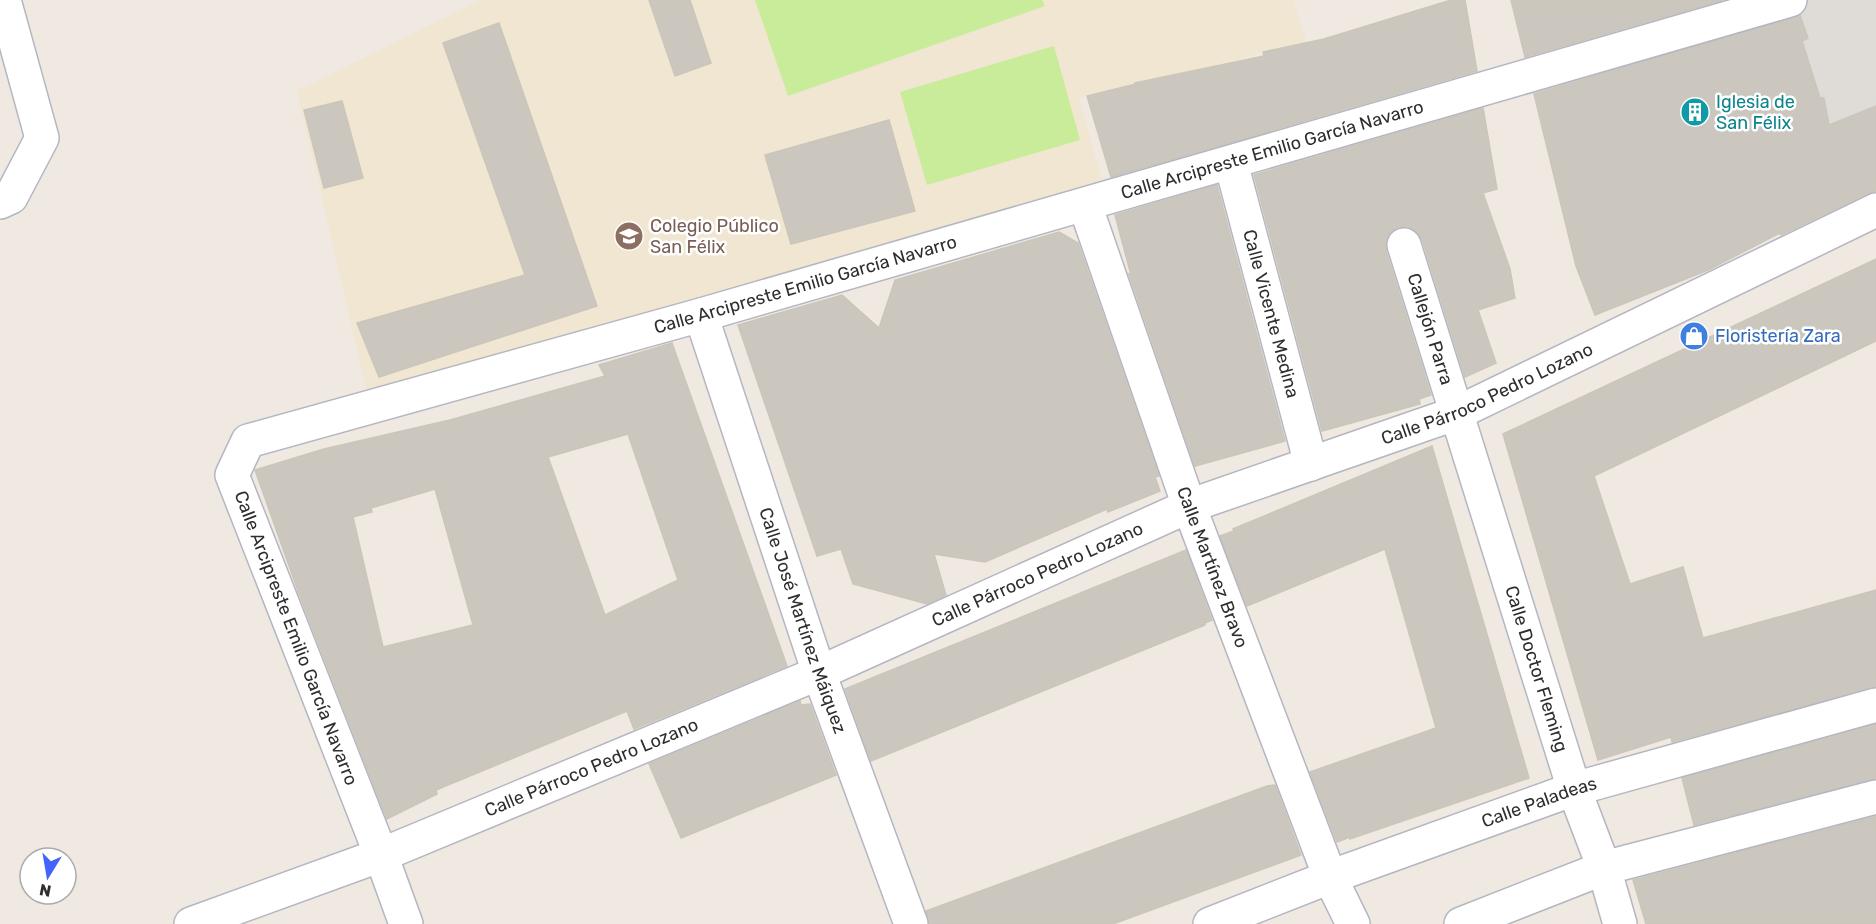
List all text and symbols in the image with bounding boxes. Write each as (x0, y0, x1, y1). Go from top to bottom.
place label: Iglesia de San Félix (1716, 91, 1795, 134)
street label: Calle Arcipreste Emilio García Navarro (1118, 96, 1426, 204)
building icon: Iglesia de San Félix (1679, 96, 1711, 128)
place label: Colegio Público San Félix (650, 215, 779, 258)
school or university icon: Colegio Público San Félix (613, 220, 645, 252)
street label: Calle Vicente Medina (1238, 227, 1304, 400)
street label: Calle Arcipreste Emilio García Navarro (651, 231, 959, 339)
street label: Callejón Parra (1402, 270, 1458, 388)
shop icon: Floristería Zara (1678, 320, 1710, 352)
place label: Floristería Zara (1715, 325, 1841, 347)
street label: Calle Párroco Pedro Lozano (1378, 338, 1596, 450)
street label: Calle Martínez Bravo (1172, 484, 1253, 651)
street label: Calle Arcipreste Emilio García Navarro (230, 488, 362, 788)
street label: Calle José Martínez Máiquez (754, 505, 851, 737)
street label: Calle Párroco Pedro Lozano (928, 517, 1146, 632)
street label: Calle Doctor Fleming (1500, 583, 1573, 755)
street label: Calle Párroco Pedro Lozano (481, 713, 702, 822)
street label: Calle Paladeas (1478, 772, 1599, 832)
north arrow (18, 846, 78, 906)
text: N (38, 880, 53, 901)

